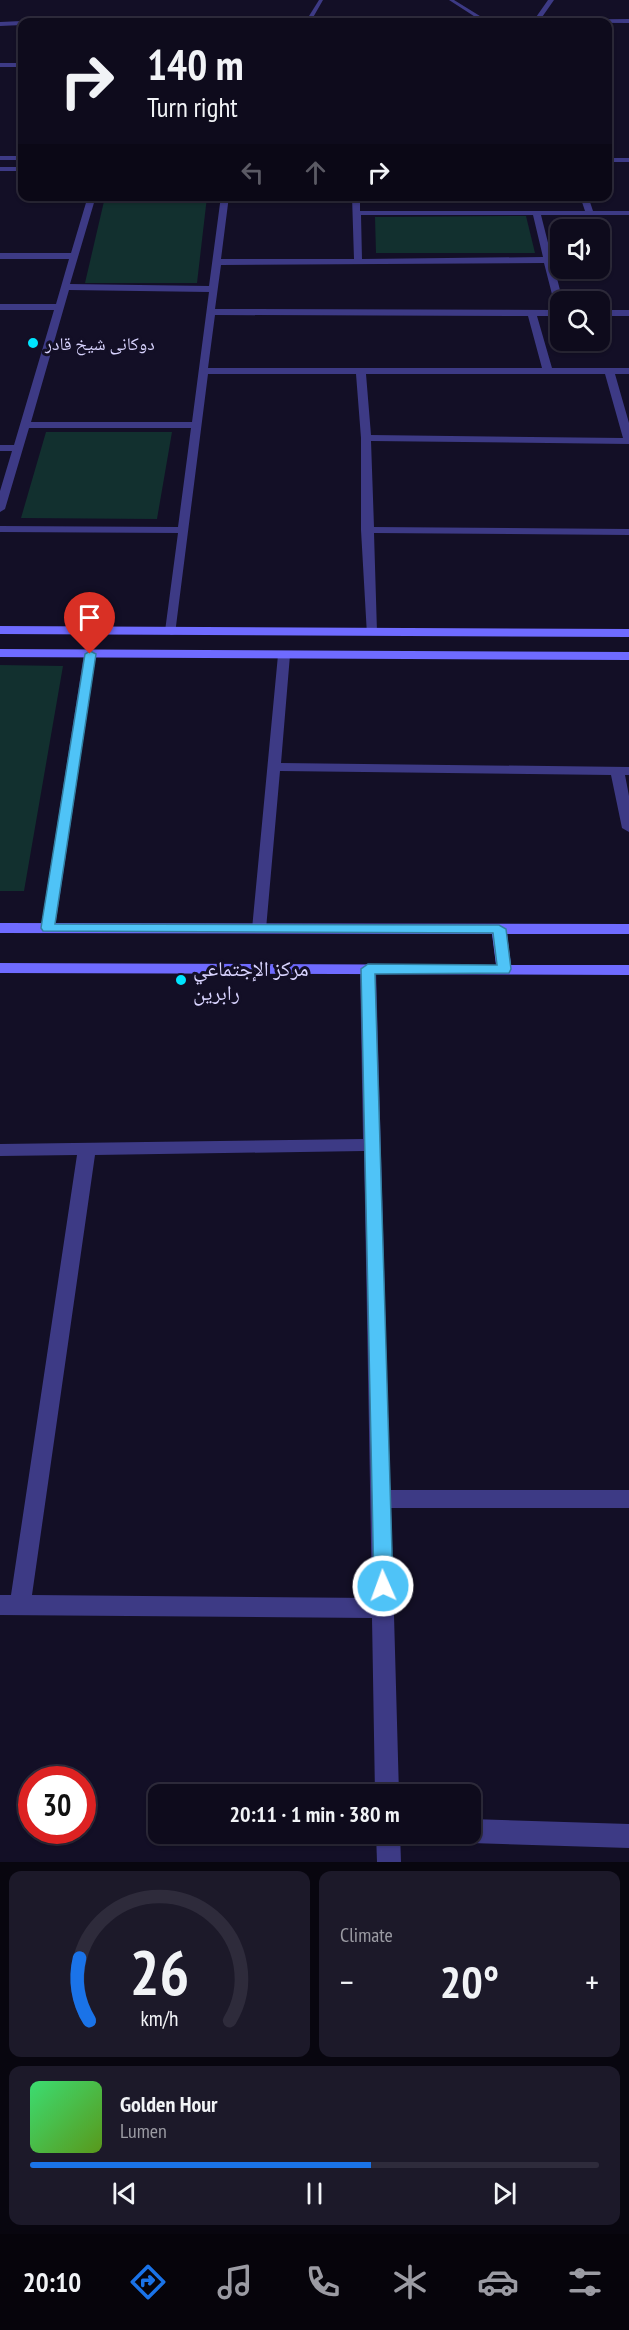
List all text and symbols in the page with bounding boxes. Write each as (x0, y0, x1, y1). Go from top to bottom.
text: 140 m (147, 37, 244, 92)
icon: right (48, 42, 126, 120)
text: Turn right (147, 90, 238, 124)
icon: left (236, 156, 269, 189)
icon: ahead (299, 156, 332, 189)
icon: right (362, 156, 395, 189)
map controls (550, 219, 610, 351)
button: sound (550, 219, 610, 279)
button: search (550, 291, 610, 351)
place label: دوکانی شیخ قادر (44, 332, 155, 356)
marker: دوکانی شیخ قادر (26, 336, 40, 350)
pin (64, 592, 115, 654)
icon: arrive (73, 601, 106, 634)
place label: مركز الإجتماعي رابرين (193, 955, 309, 1006)
marker: مركز الإجتماعي رابرين (174, 973, 188, 987)
position arrow (351, 1554, 415, 1618)
speed limit sign: 30 (18, 1766, 96, 1844)
text: 20:11 · 1 min · 380 m (229, 1800, 400, 1828)
text: Climate (340, 1922, 393, 1948)
text: 26 (130, 1931, 189, 2012)
text: 20° (440, 1952, 499, 2010)
text: − (340, 1960, 354, 2003)
text: + (585, 1960, 599, 2003)
text: km/h (140, 2004, 179, 2032)
text: Golden Hour (120, 2090, 218, 2118)
text: Lumen (120, 2118, 167, 2144)
icon: previous (108, 2177, 141, 2210)
icon: pause (298, 2177, 331, 2210)
icon: next (488, 2177, 521, 2210)
icon: directions (127, 2261, 169, 2303)
icon: music (214, 2261, 256, 2303)
icon: phone (302, 2261, 344, 2303)
icon: climate (389, 2261, 431, 2303)
icon: car (477, 2261, 519, 2303)
icon: filters (564, 2261, 606, 2303)
text: 20:10 (23, 2265, 81, 2299)

